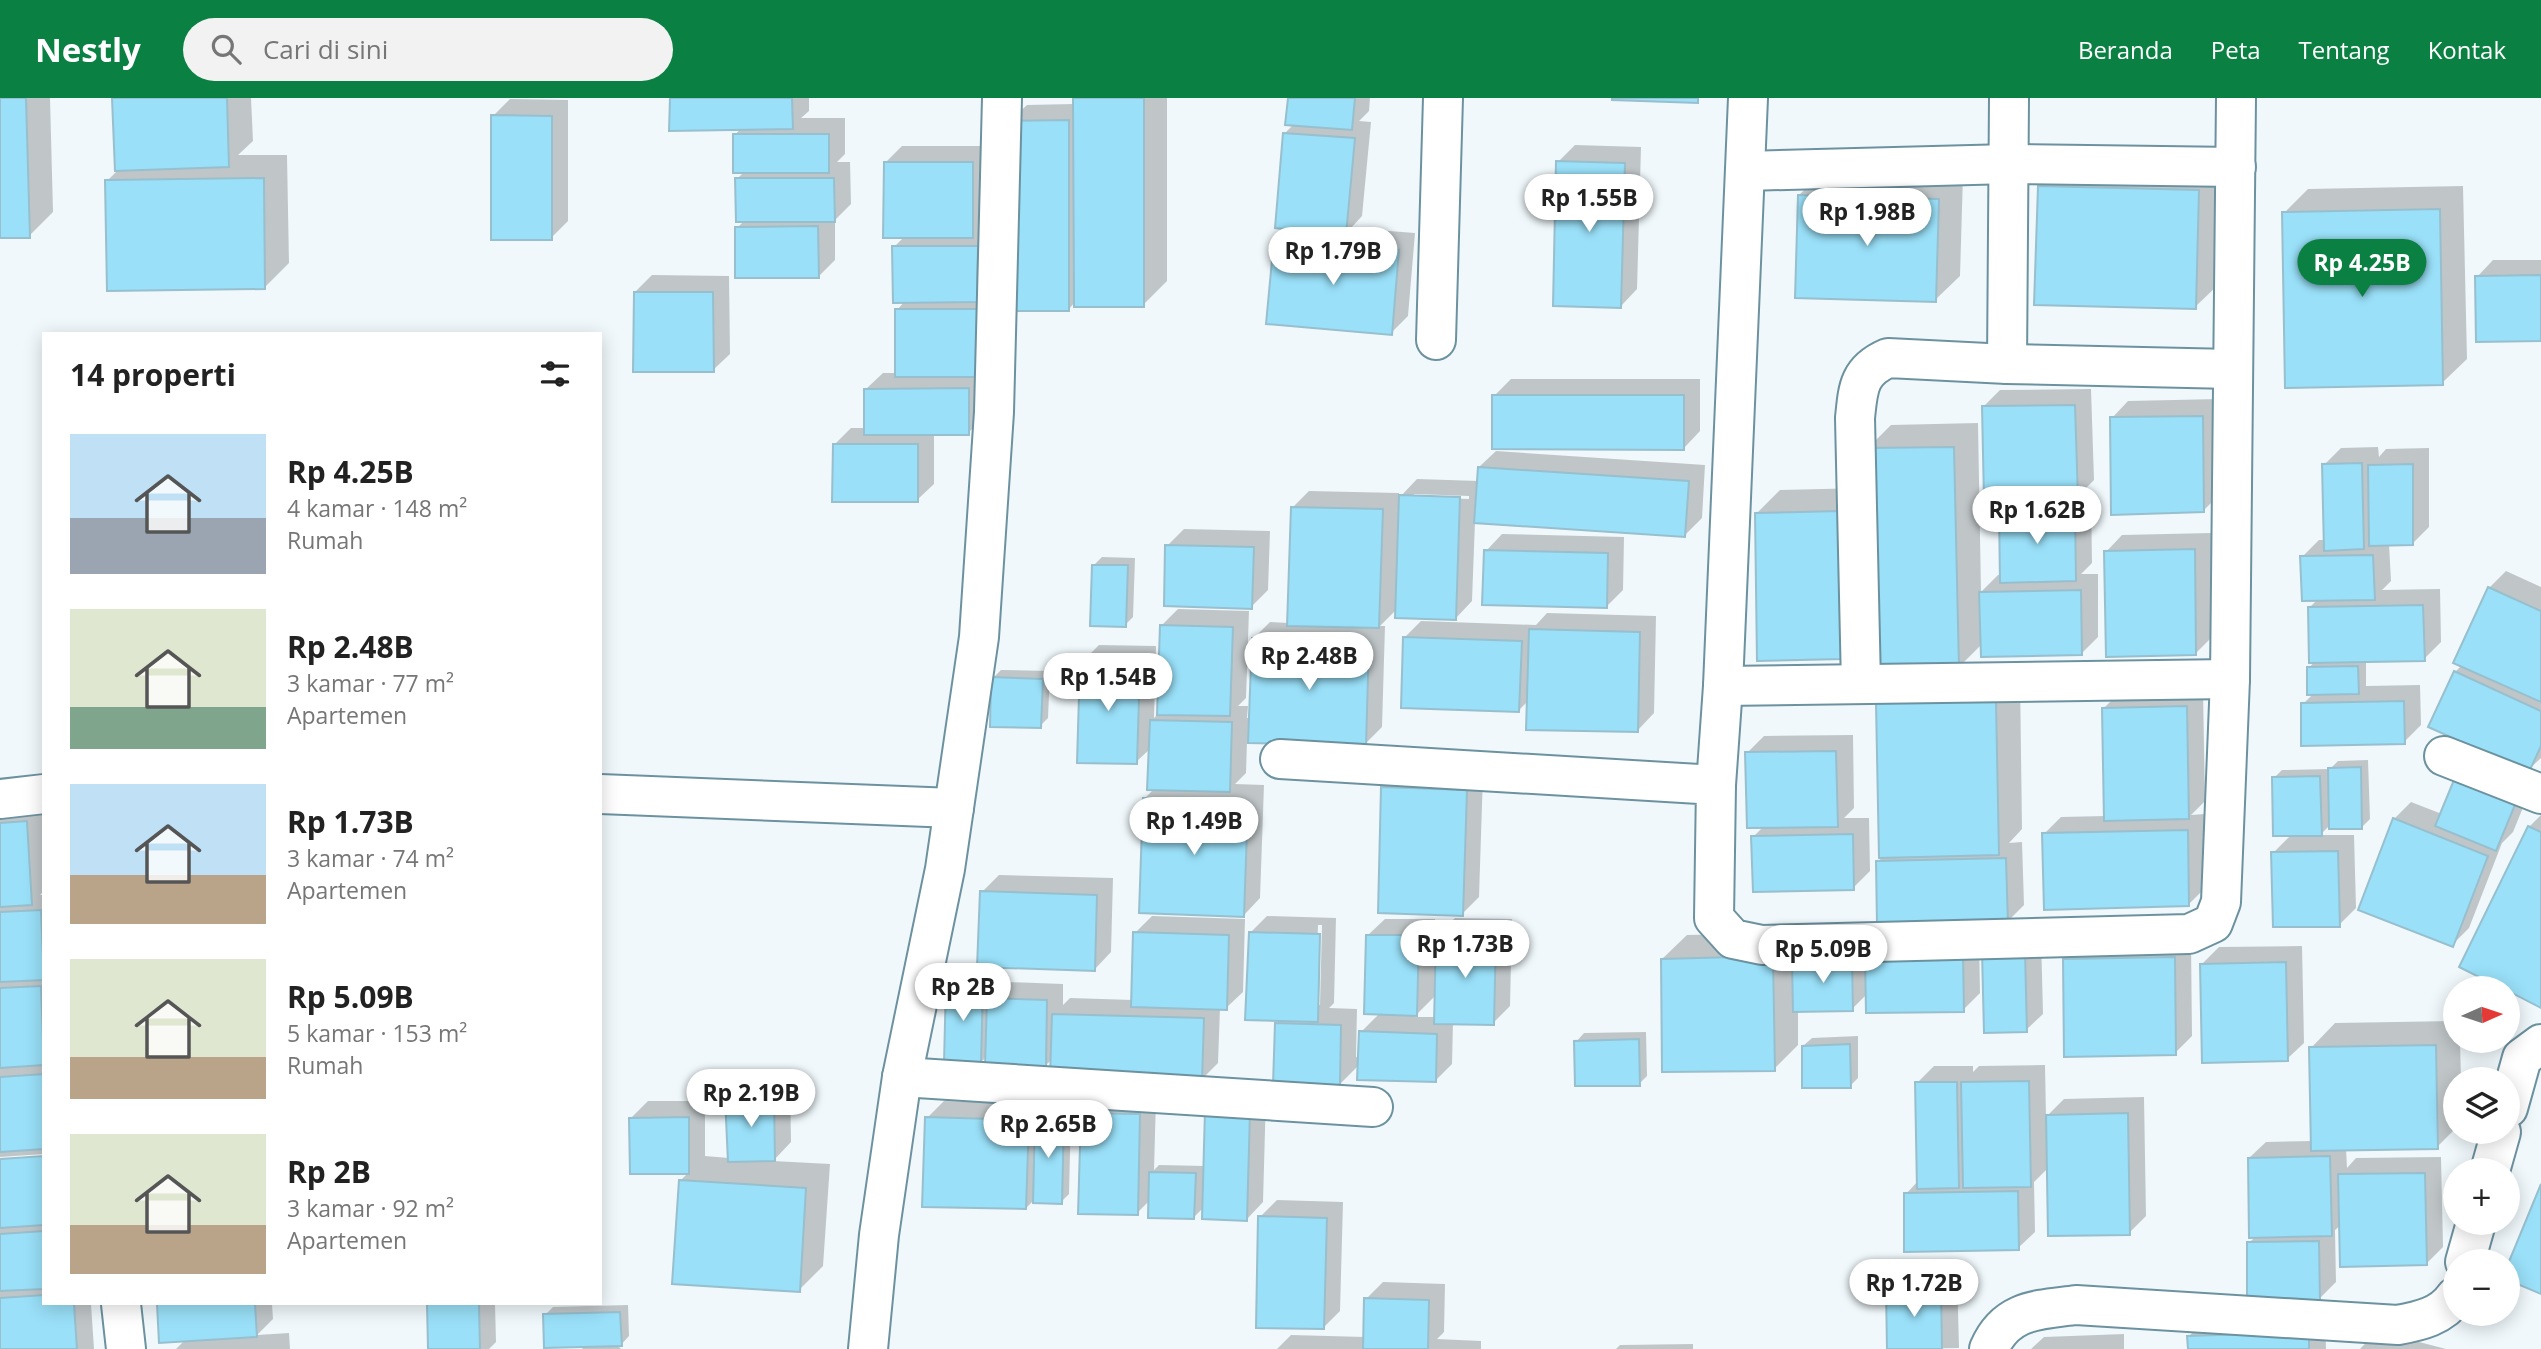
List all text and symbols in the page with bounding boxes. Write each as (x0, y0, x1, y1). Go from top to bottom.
search box (183, 18, 673, 81)
text: Nestly (35, 27, 141, 72)
icon: search (207, 30, 245, 68)
text: Cari di sini (263, 31, 388, 67)
text: Beranda (2078, 33, 2173, 66)
text: Peta (2211, 33, 2261, 66)
text: Tentang (2299, 33, 2390, 66)
text: Kontak (2428, 33, 2506, 66)
pin: Rp 1.55B (1517, 174, 1661, 234)
text: Rp 1.55B (1540, 181, 1638, 213)
pin: Rp 1.98B (1795, 188, 1939, 248)
text: Rp 1.98B (1818, 195, 1916, 227)
pin: Rp 1.79B (1261, 228, 1405, 287)
text: Rp 1.79B (1284, 234, 1382, 266)
pin: Rp 4.25B (2290, 240, 2434, 299)
text: Rp 4.25B (2313, 246, 2411, 278)
text: 14 properti (70, 354, 236, 395)
icon: filters (536, 355, 574, 393)
text: Rp 4.25B (287, 451, 414, 492)
icon: home (126, 462, 210, 546)
pin: Rp 1.62B (1965, 486, 2109, 546)
text: 4 kamar · 148 m² (287, 492, 467, 524)
text: Rp 1.62B (1988, 493, 2086, 525)
text: Rumah (287, 524, 363, 556)
text: Rp 2.48B (287, 626, 414, 667)
pin: Rp 2.48B (1237, 632, 1381, 692)
icon: home (126, 637, 210, 721)
text: Rp 2.48B (1260, 639, 1358, 671)
pin: Rp 1.54B (1036, 654, 1180, 713)
text: Rp 1.54B (1059, 660, 1157, 692)
text: 3 kamar · 77 m² (287, 667, 454, 699)
text: Apartemen (287, 699, 407, 731)
pin: Rp 1.49B (1122, 798, 1266, 857)
text: Rp 1.73B (287, 801, 414, 842)
text: Rp 1.49B (1145, 804, 1243, 836)
icon: home (126, 812, 210, 896)
text: 3 kamar · 74 m² (287, 842, 454, 874)
text: Apartemen (287, 874, 407, 906)
pin: Rp 1.73B (1393, 920, 1537, 980)
pin: Rp 5.09B (1751, 926, 1895, 985)
text: Rp 1.73B (1416, 927, 1514, 959)
text: Rp 5.09B (1774, 932, 1872, 964)
pin: Rp 2B (914, 964, 1012, 1023)
text: Rp 2B (931, 970, 995, 1002)
text: Rp 5.09B (287, 976, 414, 1017)
north arrow (2443, 976, 2520, 1054)
map controls (2443, 976, 2520, 1326)
icon: home (126, 987, 210, 1071)
text: 5 kamar · 153 m² (287, 1017, 467, 1049)
text: Rumah (287, 1049, 363, 1081)
button: layers (2443, 1067, 2520, 1144)
pin: Rp 2.19B (679, 1070, 823, 1129)
text: Rp 2.19B (702, 1076, 800, 1108)
pin: Rp 2.65B (976, 1100, 1120, 1160)
text: Rp 2.65B (999, 1107, 1097, 1139)
text: Rp 2B (287, 1151, 371, 1192)
button: + (2443, 1158, 2520, 1235)
icon: home (126, 1162, 210, 1246)
text: 3 kamar · 92 m² (287, 1192, 454, 1224)
text: Apartemen (287, 1224, 407, 1256)
button: − (2443, 1249, 2520, 1326)
pin: Rp 1.72B (1842, 1260, 1986, 1319)
text: Rp 1.72B (1865, 1266, 1963, 1298)

